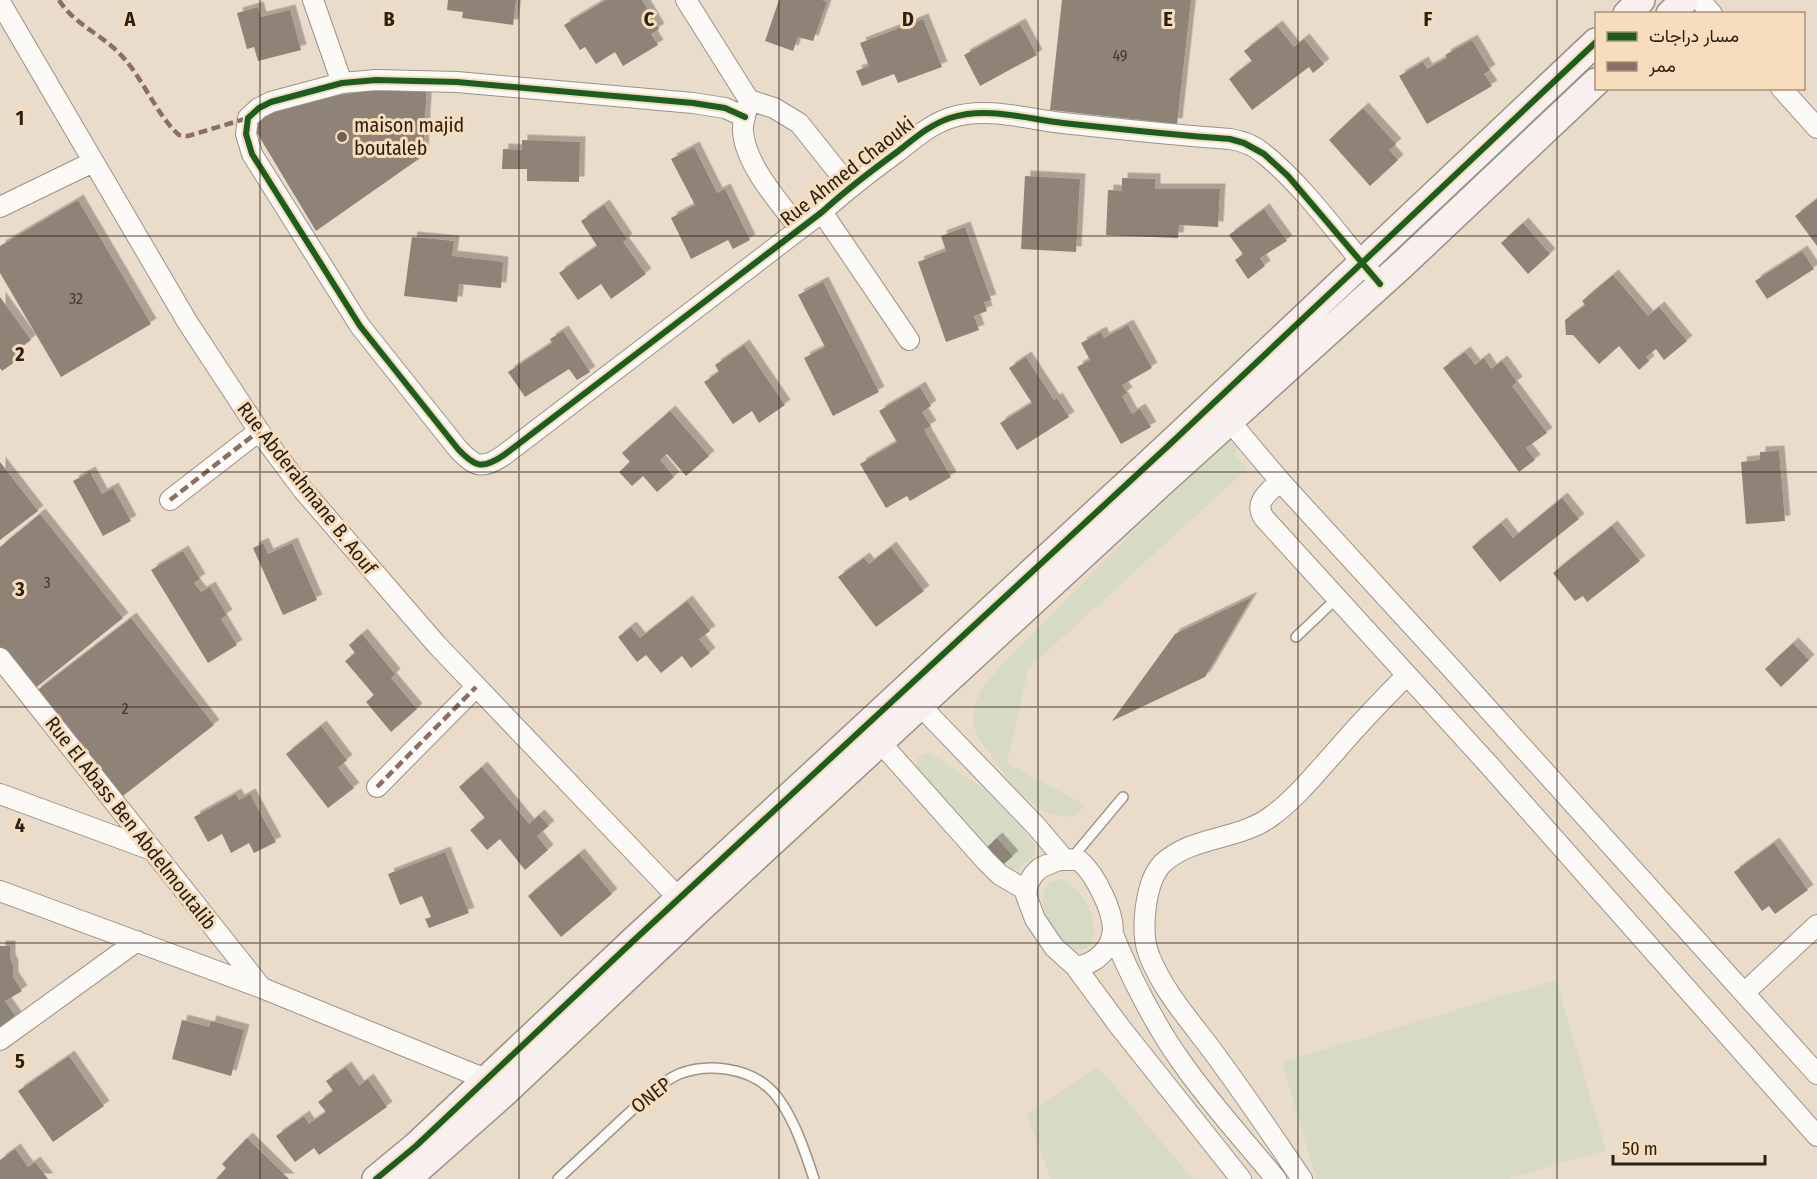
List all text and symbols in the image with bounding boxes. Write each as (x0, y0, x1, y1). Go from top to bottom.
text: A (124, 7, 137, 31)
text: B (383, 7, 395, 31)
text: C (644, 7, 655, 31)
text: D (902, 7, 914, 31)
text: E (1163, 7, 1173, 31)
text: F (1424, 7, 1433, 31)
legend (1595, 12, 1805, 90)
text: مسار دراجات (1649, 25, 1739, 47)
house number: 49 (1112, 46, 1128, 65)
text: ممر (1648, 55, 1676, 77)
text: 1 (16, 106, 24, 130)
street label: Rue Ahmed Chaouki (775, 111, 919, 231)
place label: maison majid boutaleb (354, 113, 464, 160)
marker: maison majid boutaleb (335, 130, 349, 144)
house number: 32 (69, 289, 83, 308)
text: 2 (14, 342, 25, 366)
street label: Rue Abderahmane B. Aouf (232, 397, 383, 580)
house number: 3 (43, 573, 51, 592)
text: 3 (14, 577, 25, 601)
house number: 2 (121, 699, 129, 718)
street label: Rue El Abass Ben Abdelmoutalib (40, 712, 222, 934)
text: 4 (15, 813, 25, 837)
text: 5 (15, 1049, 25, 1073)
street label: ONEP (626, 1072, 676, 1118)
scale bar (1613, 1128, 1764, 1166)
text: 50 m (1622, 1138, 1658, 1160)

